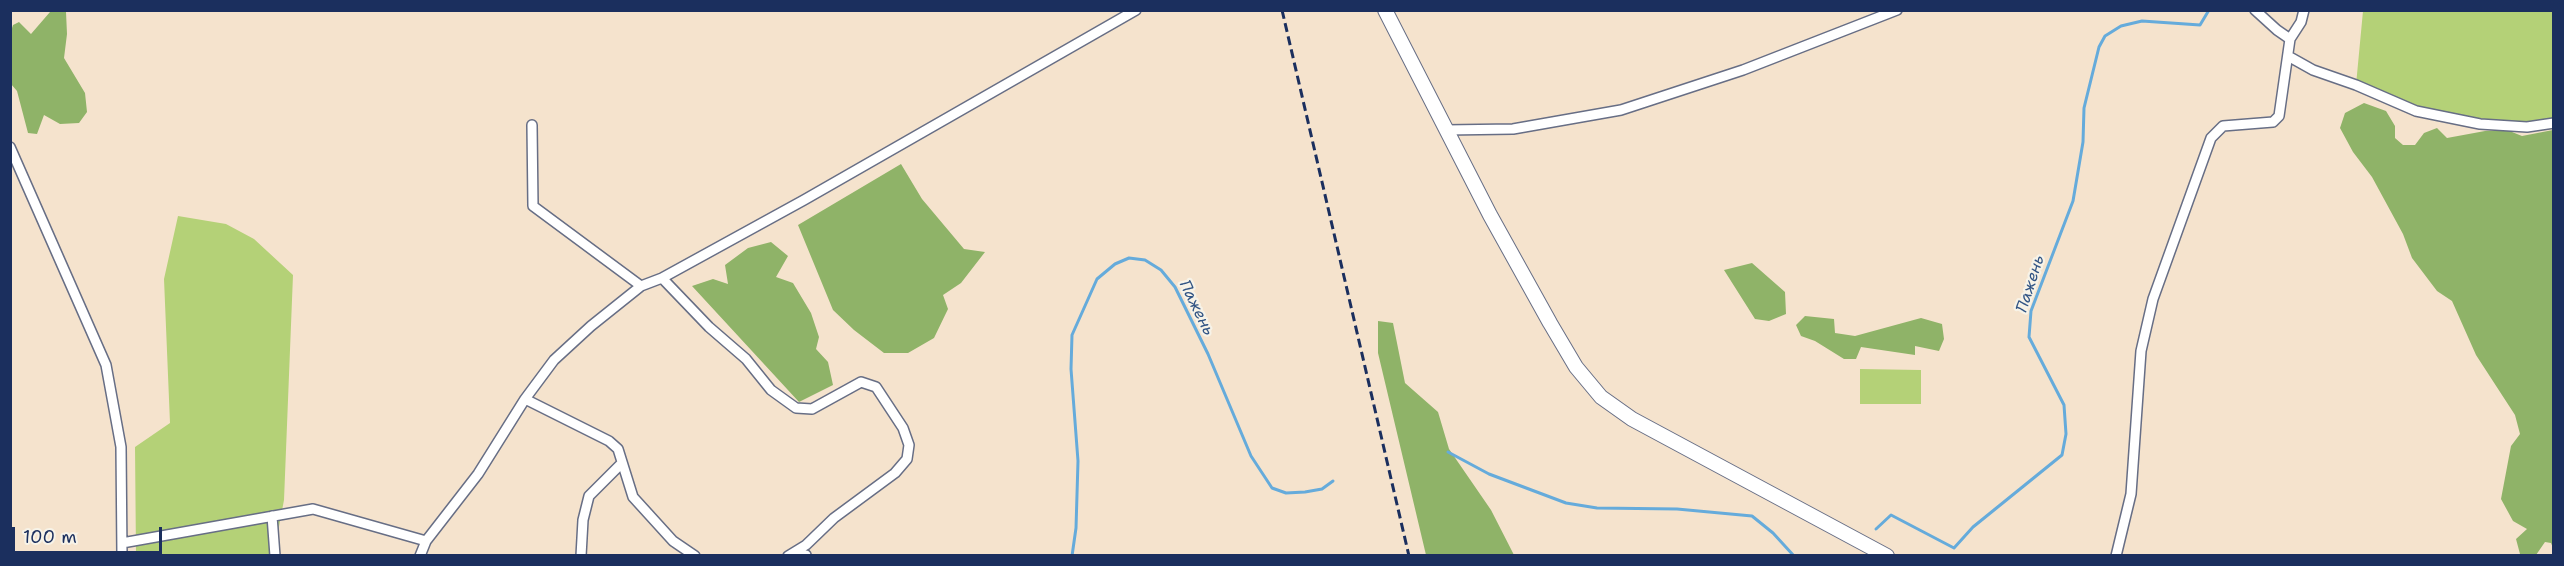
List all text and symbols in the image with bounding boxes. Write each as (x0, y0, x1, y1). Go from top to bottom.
water label: Пажень (2013, 253, 2049, 315)
water label: Пажень (1174, 277, 1218, 339)
scale bar (15, 515, 165, 553)
text: 100 m (23, 525, 77, 549)

